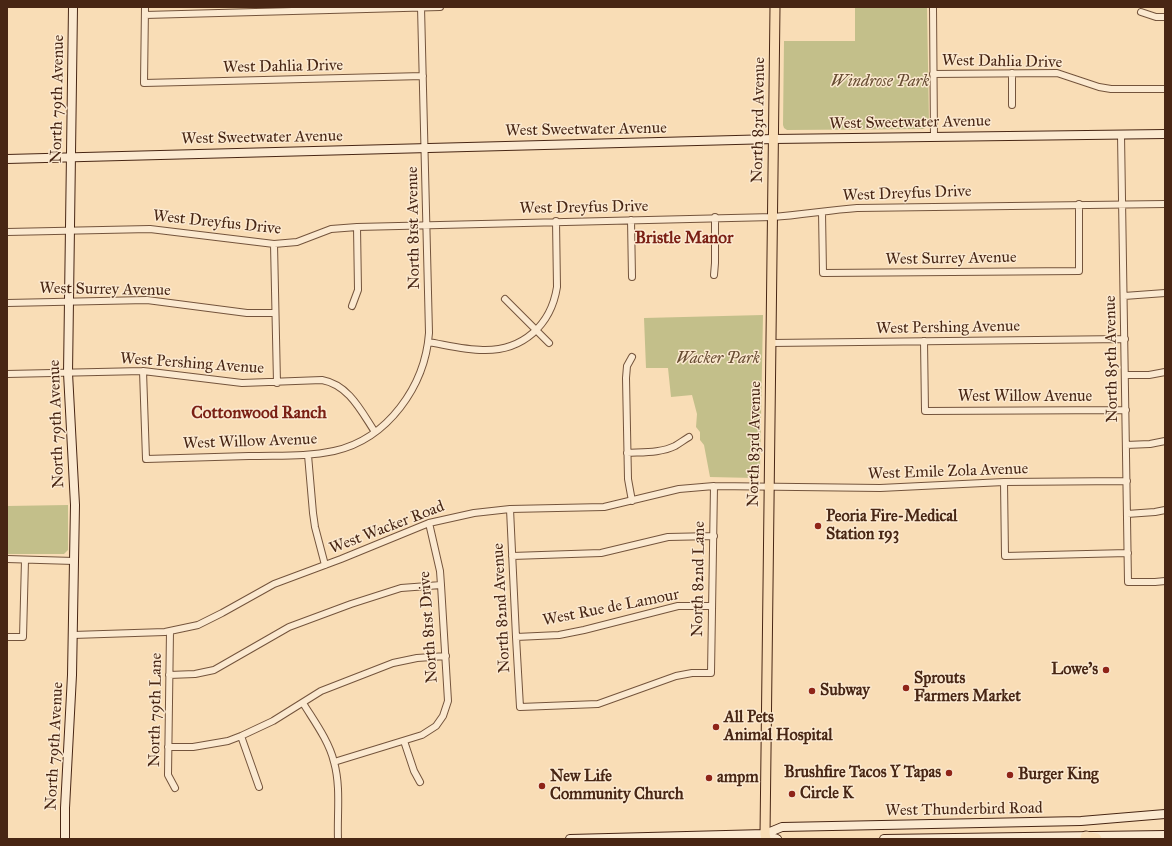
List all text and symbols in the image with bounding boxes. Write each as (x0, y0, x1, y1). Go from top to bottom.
street label: North 79th Avenue (47, 35, 69, 163)
street label: West Dahlia Drive (942, 51, 1062, 73)
street label: West Dahlia Drive (223, 56, 343, 78)
street label: North 83rd Avenue (748, 57, 770, 183)
park label: Windrose Park (831, 72, 929, 92)
street label: West Sweetwater Avenue (829, 112, 991, 134)
street label: West Sweetwater Avenue (505, 119, 667, 141)
street label: West Sweetwater Avenue (181, 127, 343, 149)
street label: North 81st Avenue (403, 166, 425, 290)
street label: West Dreyfus Drive (842, 182, 972, 206)
street label: West Dreyfus Drive (519, 197, 649, 219)
street label: West Dreyfus Drive (152, 207, 282, 239)
district label: Bristle Manor (635, 229, 733, 249)
street label: West Surrey Avenue (885, 248, 1017, 270)
street label: West Surrey Avenue (39, 279, 171, 301)
street label: North 85th Avenue (1101, 295, 1123, 423)
street label: West Pershing Avenue (876, 317, 1020, 339)
street label: West Pershing Avenue (119, 349, 265, 379)
park label: Wacker Park (676, 349, 760, 369)
street label: North 79th Avenue (45, 359, 69, 489)
street label: North 83rd Avenue (744, 381, 766, 507)
street label: West Willow Avenue (958, 387, 1092, 407)
district label: Cottonwood Ranch (191, 404, 327, 424)
street label: West Willow Avenue (183, 430, 317, 454)
street label: West Emile Zola Avenue (867, 460, 1029, 484)
street label: West Wacker Road (327, 497, 447, 559)
place label: Peoria Fire-Medical Station 193 (826, 507, 957, 545)
street label: North 82nd Lane (688, 521, 710, 637)
marker: Peoria Fire-Medical Station 193 (813, 521, 823, 531)
street label: North 82nd Avenue (489, 543, 515, 673)
street label: North 81st Drive (416, 570, 442, 684)
street label: West Rue de Lamour (541, 585, 681, 631)
street label: North 79th Lane (145, 653, 167, 767)
place label: Lowe's (1051, 660, 1098, 680)
marker: Lowe's (1101, 665, 1111, 675)
place label: Sprouts Farmers Market (914, 669, 1021, 707)
street label: North 79th Avenue (42, 681, 68, 811)
place label: Subway (820, 681, 870, 701)
marker: Sprouts Farmers Market (901, 683, 911, 693)
marker: Subway (807, 686, 817, 696)
place label: All Pets Animal Hospital (724, 708, 833, 746)
marker: All Pets Animal Hospital (711, 722, 721, 732)
place label: Brushfire Tacos Y Tapas (784, 763, 941, 783)
place label: Burger King (1018, 765, 1099, 785)
place label: New Life Community Church (550, 767, 684, 805)
place label: ampm (717, 768, 759, 788)
marker: Brushfire Tacos Y Tapas (944, 768, 954, 778)
marker: Burger King (1005, 770, 1015, 780)
marker: ampm (704, 773, 714, 783)
marker: New Life Community Church (537, 781, 547, 791)
place label: Circle K (800, 784, 854, 804)
marker: Circle K (787, 789, 797, 799)
street label: West Thunderbird Road (885, 799, 1043, 821)

